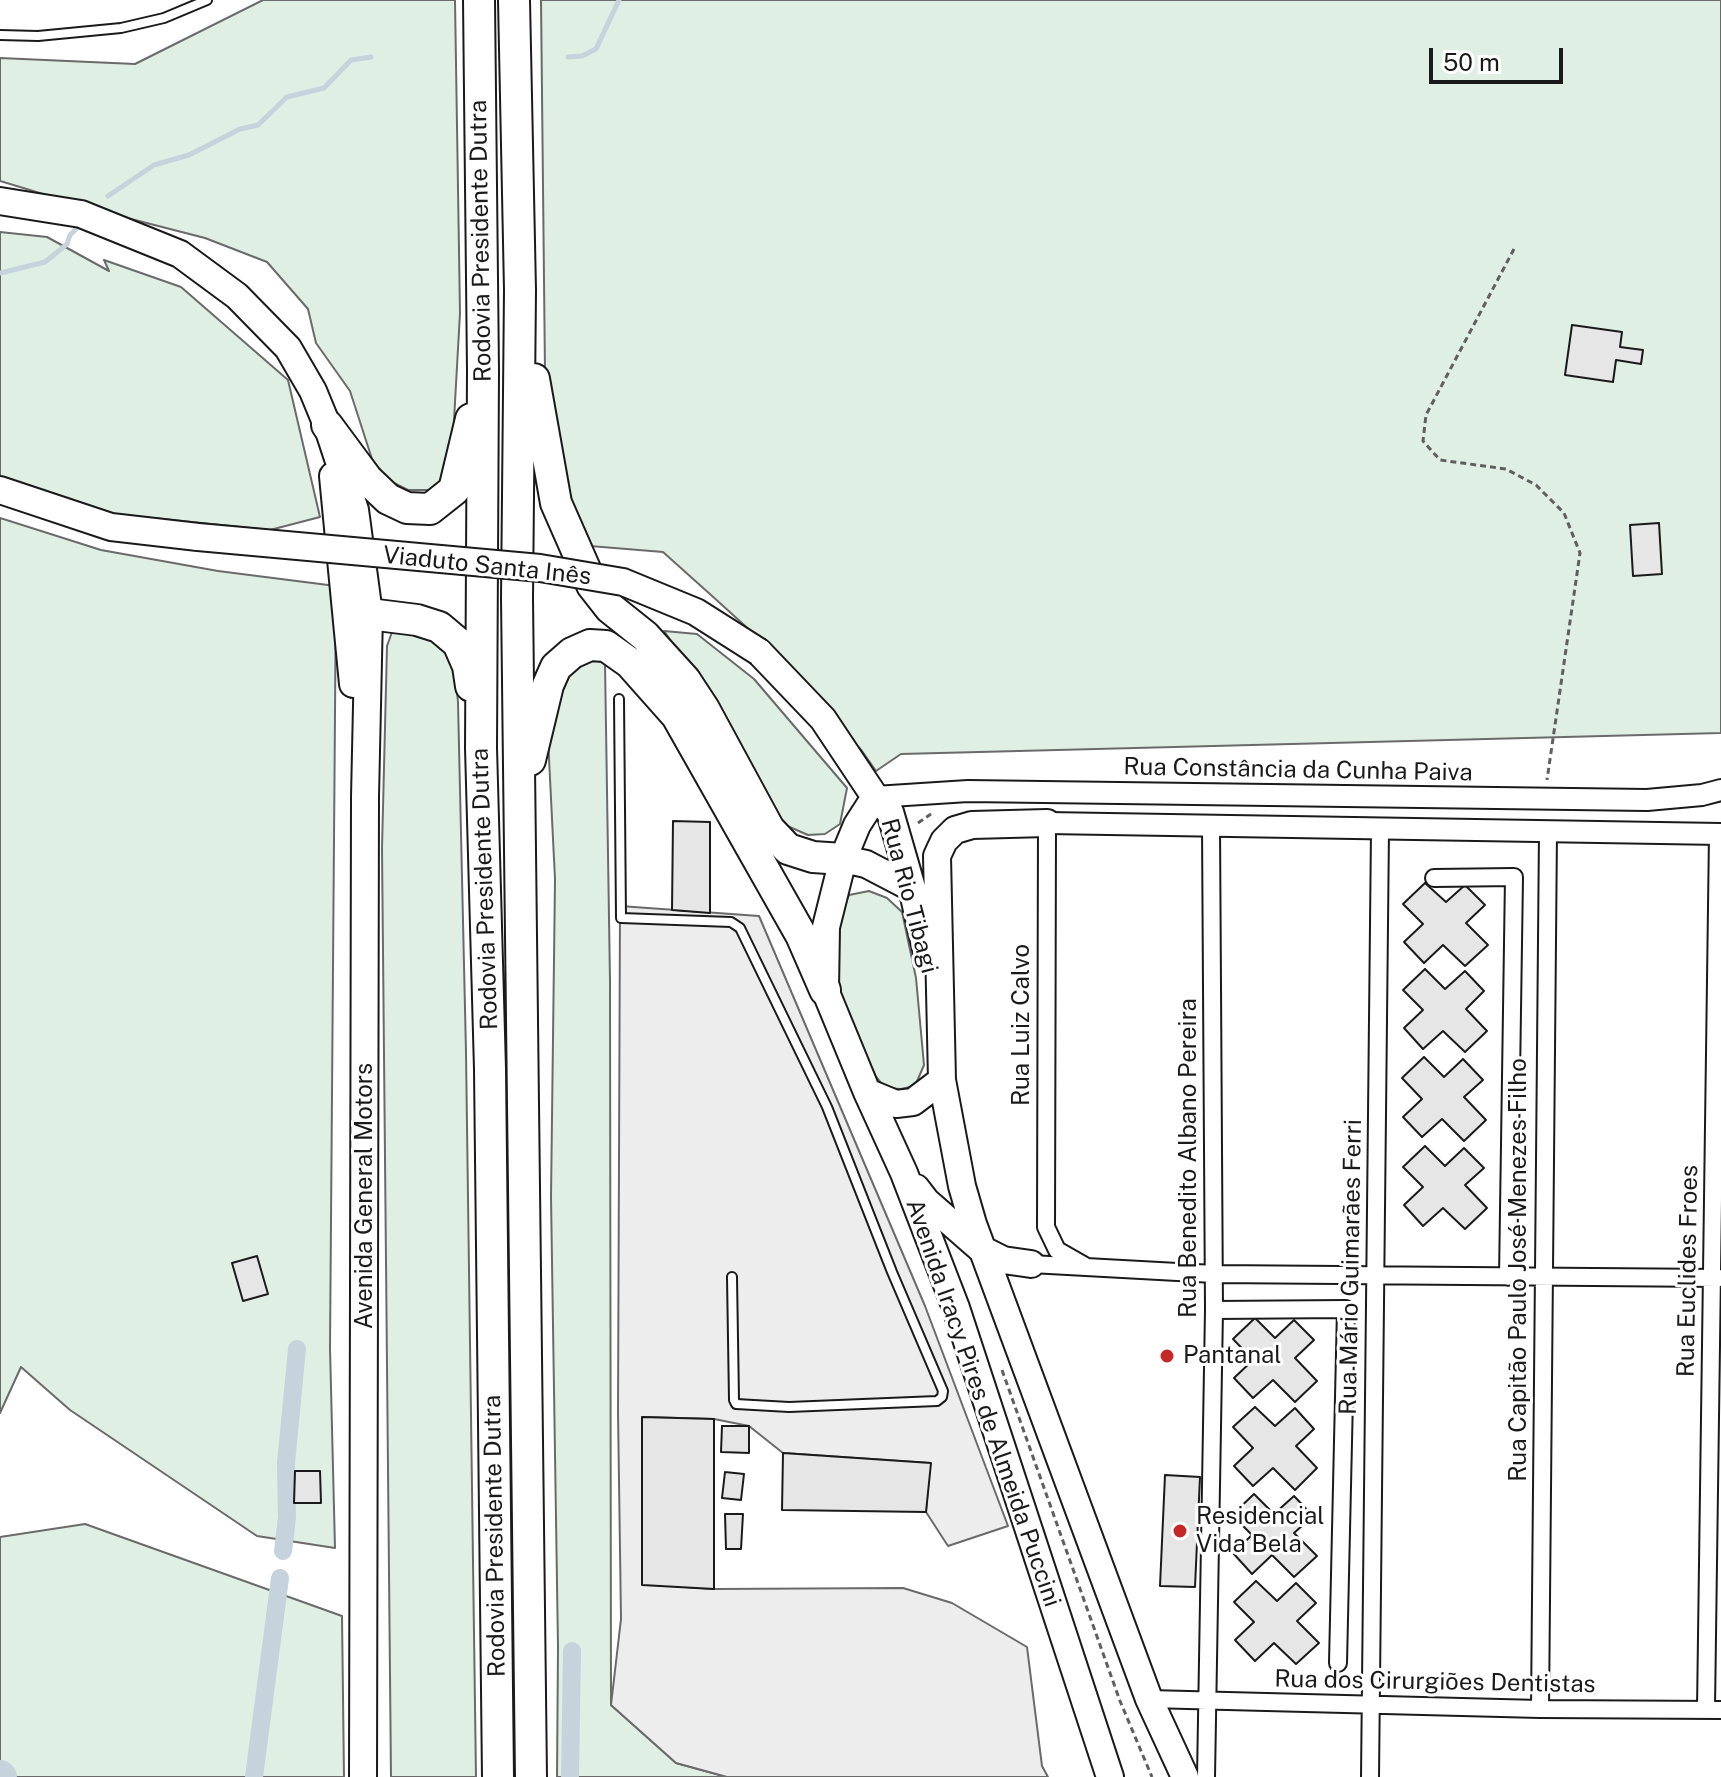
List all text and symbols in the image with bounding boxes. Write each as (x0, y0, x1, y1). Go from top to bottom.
scale bar (1433, 32, 1567, 82)
text: 50 m (1443, 48, 1500, 76)
street label: Rodovia Presidente Dutra (464, 100, 498, 382)
street label: Viaduto Santa Inês (381, 541, 593, 591)
street label: Rodovia Presidente Dutra (466, 748, 504, 1030)
street label: Rua Constância da Cunha Paiva (1123, 753, 1473, 787)
street label: Rua Rio Tibagi (874, 815, 944, 977)
street label: Rua Luiz Calvo (1008, 944, 1036, 1106)
street label: Rua Benedito Albano Pereira (1175, 998, 1203, 1318)
street label: Rua Capitão Paulo José Menezes Filho (1505, 1058, 1533, 1482)
street label: Avenida General Motors (351, 1063, 379, 1329)
street label: Rua Mário Guimarães Ferri (1334, 1119, 1368, 1415)
street label: Rua Euclides Froes (1672, 1165, 1704, 1377)
street label: Avenida Iracy Pires de Almeida Puccini (899, 1195, 1067, 1611)
place label: Pantanal (1183, 1342, 1282, 1370)
marker: Pantanal (1158, 1347, 1176, 1365)
street label: Rodovia Presidente Dutra (478, 1395, 512, 1677)
place label: Residencial Vida Bela (1196, 1503, 1325, 1559)
marker: Residencial Vida Bela (1171, 1522, 1189, 1540)
street label: Rua dos Cirurgiões Dentistas (1274, 1665, 1596, 1699)

